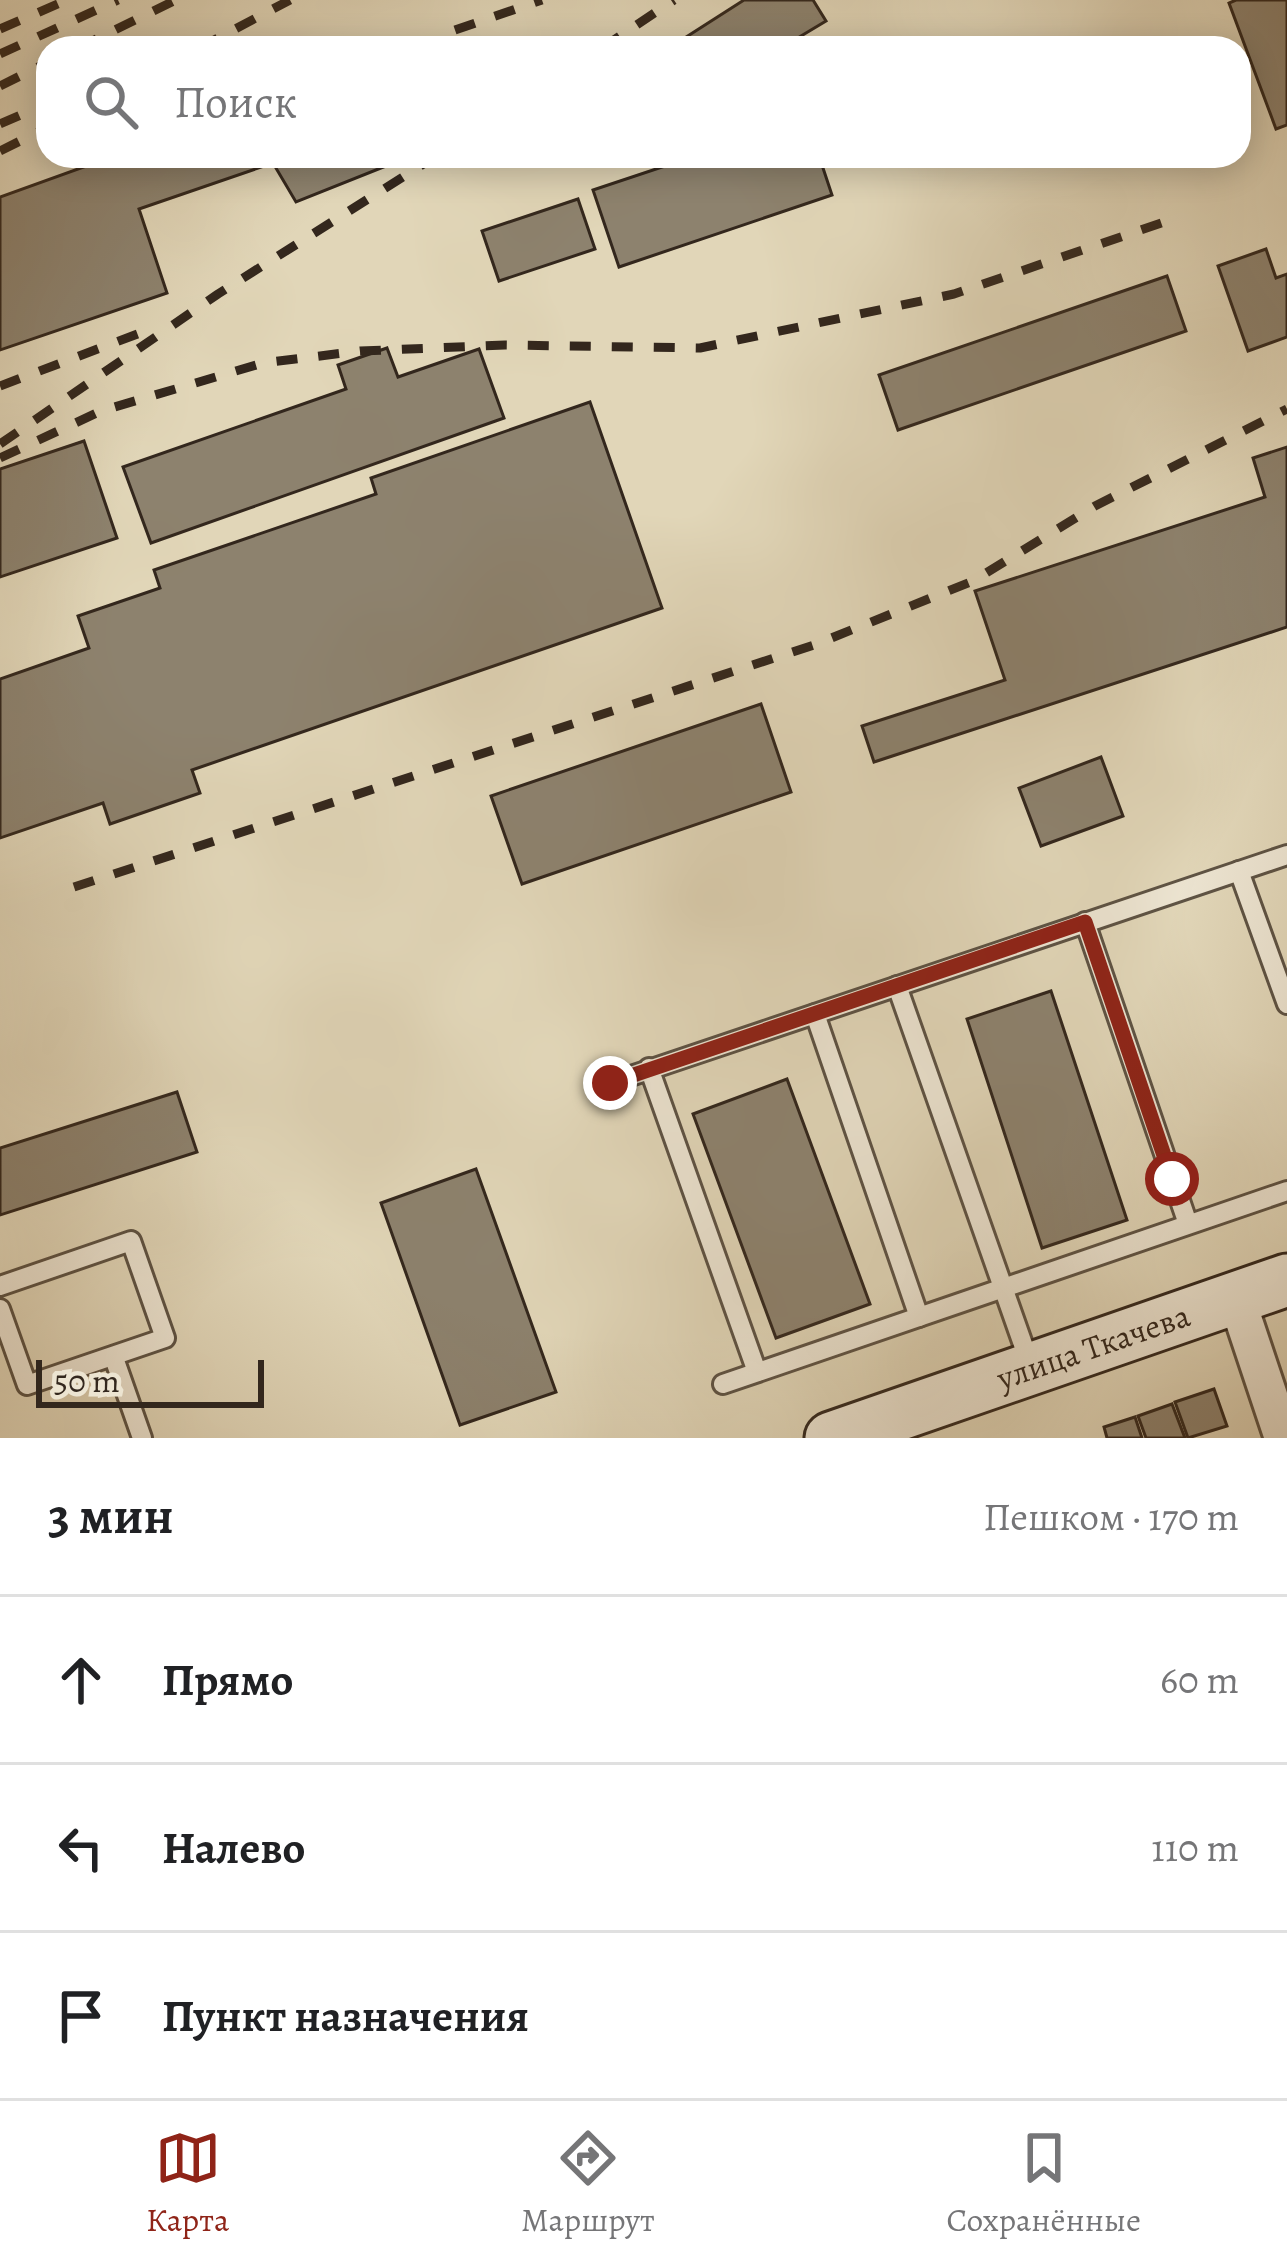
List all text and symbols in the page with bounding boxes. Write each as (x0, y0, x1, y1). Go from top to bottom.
search box (36, 36, 1251, 168)
icon: search (78, 69, 144, 135)
text: Поиск (174, 71, 297, 133)
route end (583, 1056, 637, 1110)
route start (1145, 1152, 1199, 1206)
street label: улица Ткачева (990, 1292, 1196, 1401)
scale bar (36, 1354, 264, 1407)
text: 50 m (54, 1358, 120, 1403)
text: 3 мин (48, 1481, 174, 1551)
text: Пешком · 170 m (983, 1490, 1239, 1543)
icon: ahead (48, 1647, 114, 1713)
text: Прямо (162, 1649, 293, 1711)
text: 60 m (1160, 1653, 1239, 1706)
icon: left (48, 1815, 114, 1881)
text: Налево (162, 1817, 305, 1879)
text: 110 m (1151, 1821, 1239, 1874)
icon: arrive (48, 1983, 114, 2049)
text: Пункт назначения (162, 1985, 529, 2047)
tab: Карта (146, 2125, 229, 2242)
tab: Маршрут (521, 2125, 655, 2242)
tab: Сохранённые (946, 2125, 1141, 2242)

